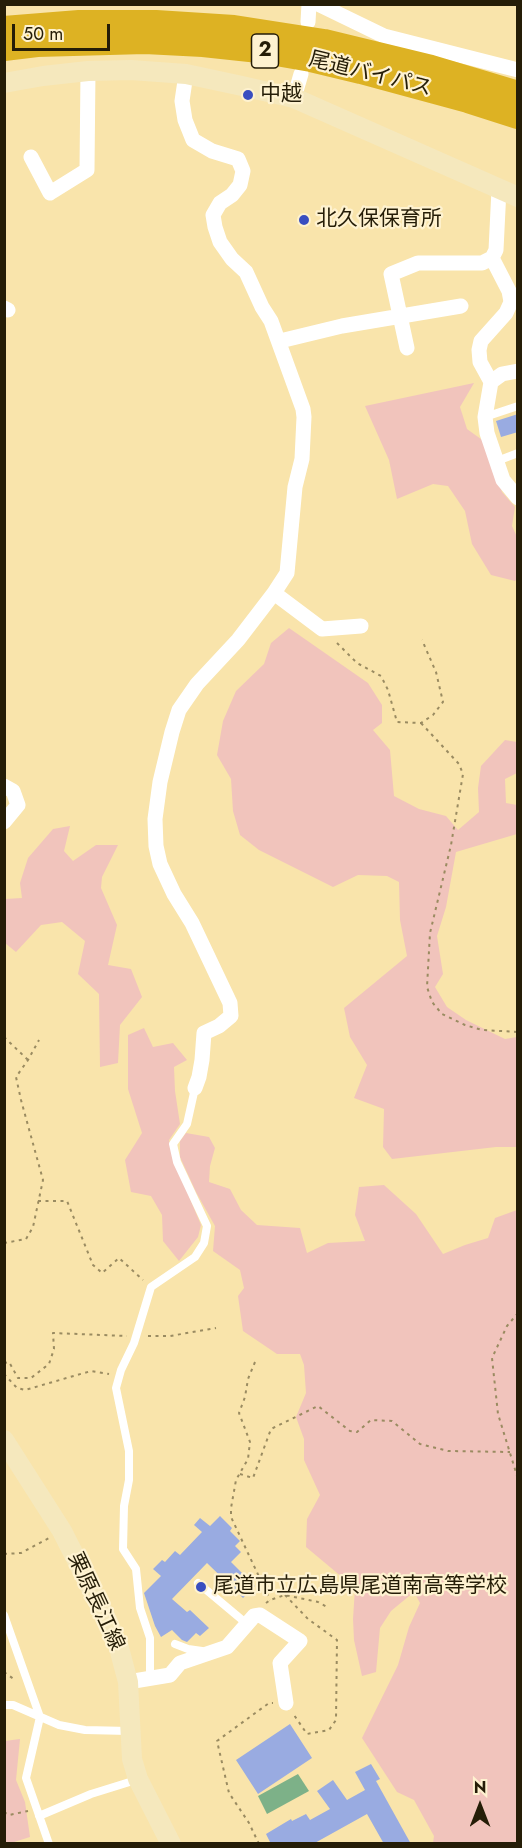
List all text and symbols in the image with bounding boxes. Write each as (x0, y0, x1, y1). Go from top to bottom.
scale bar (15, 12, 112, 50)
text: 50 m (23, 21, 63, 47)
road number: 2 (252, 34, 278, 68)
street label: 尾道バイパス (306, 48, 434, 102)
place label: 中越 (260, 82, 302, 108)
marker: 中越 (241, 88, 255, 102)
place label: 北久保保育所 (316, 207, 442, 233)
marker: 北久保保育所 (297, 213, 311, 227)
street label: 栗原長江線 (61, 1549, 129, 1655)
place label: 尾道市立広島県尾道南高等学校 (213, 1574, 507, 1600)
marker: 尾道市立広島県尾道南高等学校 (194, 1580, 208, 1594)
north arrow (450, 1776, 510, 1836)
text: N (474, 1776, 486, 1799)

